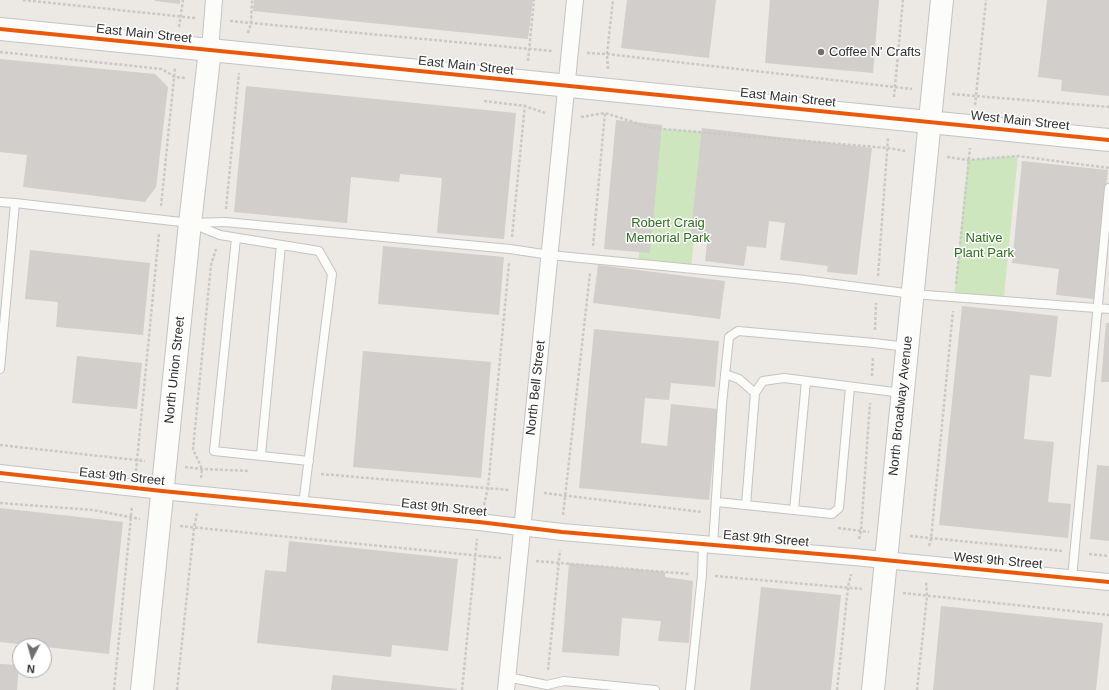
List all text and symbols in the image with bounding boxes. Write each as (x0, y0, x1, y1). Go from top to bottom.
street label: East Main Street (95, 21, 193, 47)
place label: Coffee N' Crafts (829, 44, 921, 60)
marker: Coffee N' Crafts (816, 47, 826, 57)
street label: East Main Street (417, 53, 515, 79)
street label: East Main Street (739, 85, 837, 111)
street label: West Main Street (970, 108, 1070, 134)
park label: Robert Craig Memorial Park (626, 215, 710, 246)
park label: Native Plant Park (954, 230, 1014, 261)
street label: North Union Street (162, 316, 188, 424)
street label: North Broadway Avenue (886, 335, 916, 477)
street label: North Bell Street (523, 340, 549, 436)
street label: East 9th Street (78, 465, 166, 489)
street label: East 9th Street (400, 496, 488, 520)
street label: East 9th Street (722, 527, 810, 551)
street label: West 9th Street (953, 549, 1043, 573)
north arrow (12, 638, 52, 678)
text: N (26, 663, 35, 675)

